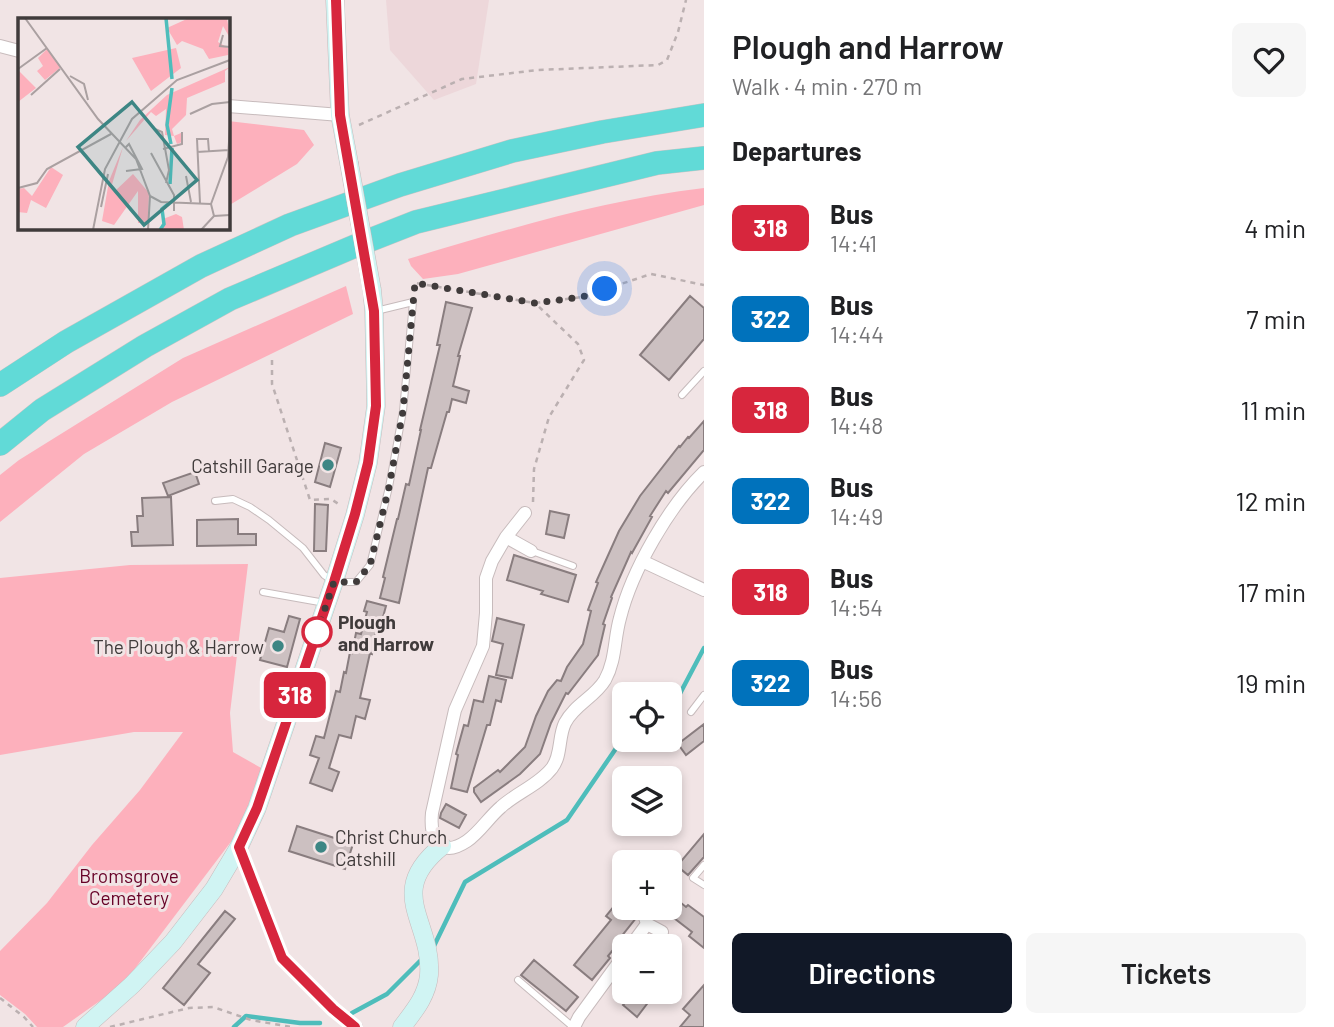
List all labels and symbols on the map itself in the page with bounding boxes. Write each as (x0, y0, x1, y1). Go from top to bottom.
inset map (18, 18, 229, 229)
your location (587, 271, 622, 306)
place label: Catshill Garage (191, 454, 314, 477)
marker: Catshill Garage (320, 457, 336, 473)
place label: Plough and Harrow (338, 610, 434, 655)
marker: Plough and Harrow (302, 617, 332, 647)
place label: The Plough & Harrow (93, 635, 264, 658)
marker: The Plough & Harrow (270, 638, 286, 654)
line badge: 318 (255, 672, 335, 718)
place label: Christ Church Catshill (335, 825, 447, 870)
marker: Christ Church Catshill (313, 839, 329, 855)
park label: Bromsgrove Cemetery (79, 864, 179, 909)

